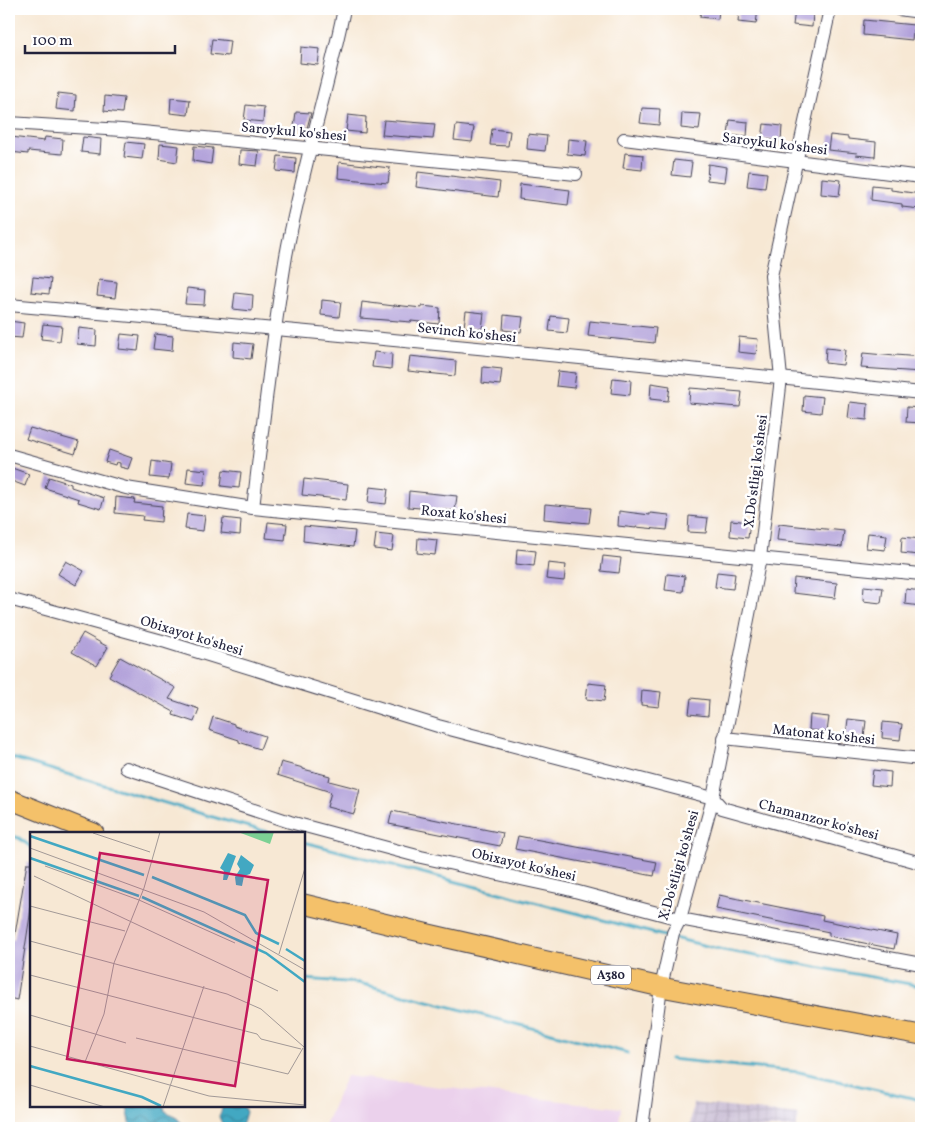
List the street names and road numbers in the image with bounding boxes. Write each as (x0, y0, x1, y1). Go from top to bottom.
street label: Saroykul ko'shesi (240, 118, 348, 147)
street label: Saroykul ko'shesi (721, 129, 829, 160)
street label: Sevinch ko'shesi (416, 319, 517, 348)
street label: X.Do'stligi ko'shesi (740, 413, 773, 529)
street label: Roxat ko'shesi (420, 502, 508, 529)
street label: Obixayot ko'shesi (138, 612, 245, 661)
street label: Matonat ko'shesi (772, 721, 876, 750)
street label: Chamanzor ko'shesi (757, 795, 881, 846)
street label: X.Do'stligi ko'shesi (655, 808, 704, 923)
street label: Obixayot ko'shesi (470, 844, 578, 887)
road number: A380 (591, 966, 631, 984)

